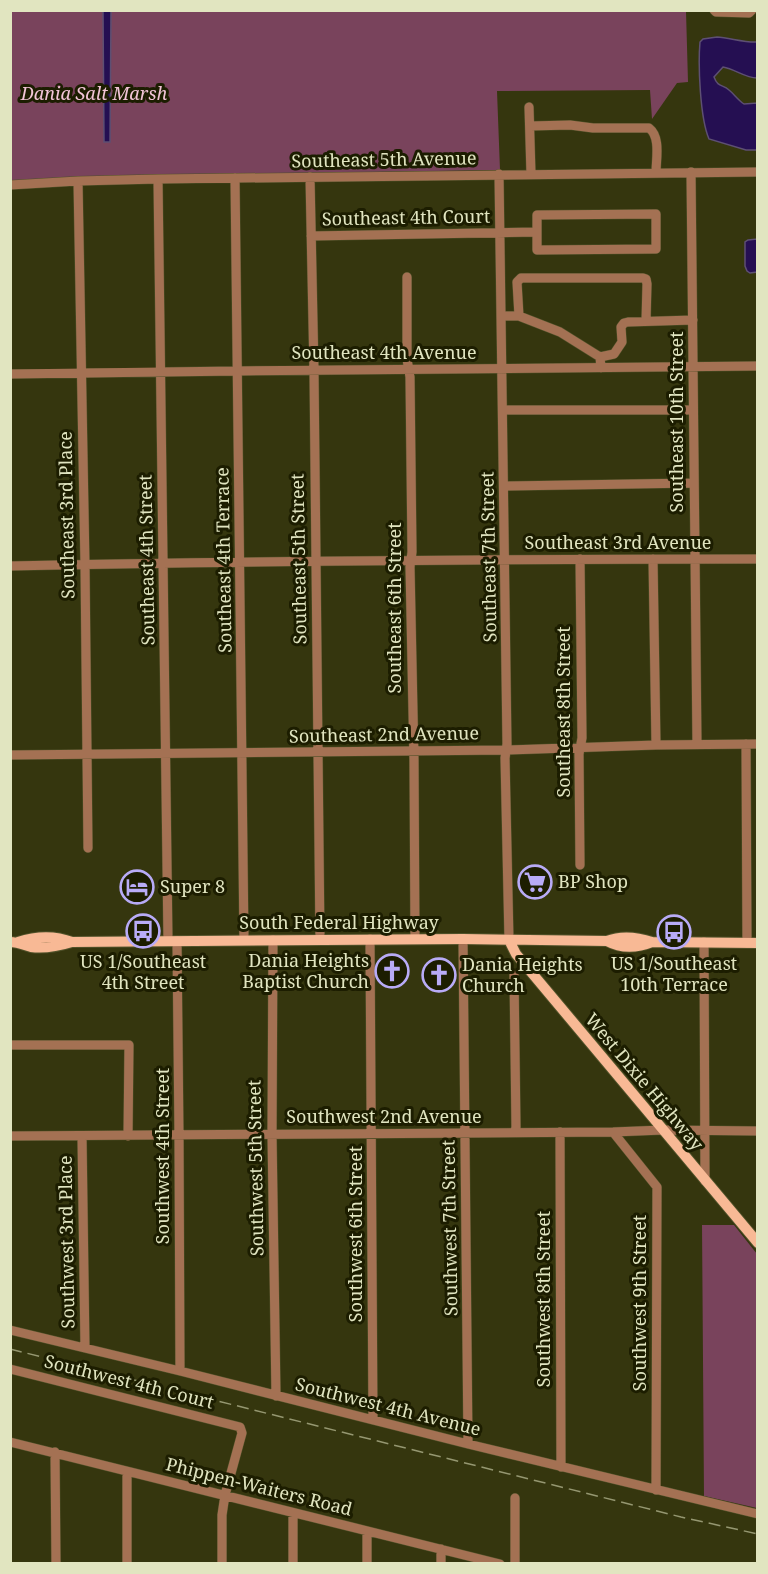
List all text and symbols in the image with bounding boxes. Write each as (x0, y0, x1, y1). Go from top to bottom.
park label: Dania Salt Marsh (20, 81, 168, 105)
street label: Southeast 5th Avenue (291, 145, 477, 173)
street label: Southeast 4th Court (322, 204, 490, 230)
street label: Southeast 10th Street (664, 331, 688, 513)
street label: Southeast 4th Avenue (291, 340, 477, 364)
street label: Southeast 3rd Place (53, 431, 79, 599)
street label: Southeast 4th Terrace (209, 467, 237, 653)
street label: Southeast 7th Street (475, 471, 501, 643)
street label: Southeast 5th Street (285, 473, 311, 645)
street label: Southeast 4th Street (133, 474, 159, 646)
street label: Southeast 6th Street (382, 523, 406, 693)
street label: Southeast 3rd Avenue (525, 530, 711, 554)
street label: Southeast 8th Street (551, 627, 575, 797)
street label: Southeast 2nd Avenue (289, 720, 479, 748)
supermarket icon: BP Shop (517, 864, 553, 900)
hotel icon: Super 8 (119, 869, 155, 905)
place label: BP Shop (558, 869, 628, 893)
place label: Super 8 (160, 874, 225, 898)
street label: South Federal Highway (239, 910, 440, 934)
bus stop icon: US 1/Southeast 4th Street (125, 913, 161, 949)
bus stop icon: US 1/Southeast 10th Terrace (656, 914, 692, 950)
place label: Dania Heights Baptist Church (242, 948, 369, 993)
place label: US 1/Southeast 4th Street (80, 949, 206, 994)
place label: US 1/Southeast 10th Terrace (611, 951, 737, 996)
place label: Dania Heights Church (462, 952, 583, 997)
church icon: Dania Heights Baptist Church (374, 953, 410, 989)
church icon: Dania Heights Church (421, 957, 457, 993)
street label: West Dixie Highway (580, 1008, 710, 1156)
street label: Southwest 4th Street (150, 1068, 174, 1244)
street label: Southwest 5th Street (241, 1080, 269, 1256)
street label: Southwest 2nd Avenue (286, 1104, 482, 1128)
street label: Southwest 7th Street (435, 1140, 463, 1316)
street label: Southwest 6th Street (343, 1146, 367, 1322)
street label: Southwest 3rd Place (52, 1155, 80, 1329)
street label: Southwest 8th Street (531, 1211, 555, 1387)
street label: Southwest 9th Street (627, 1215, 651, 1391)
street label: Southwest 4th Court (42, 1348, 216, 1414)
street label: Southwest 4th Avenue (293, 1371, 484, 1441)
street label: Phippen-Waiters Road (164, 1451, 355, 1521)

